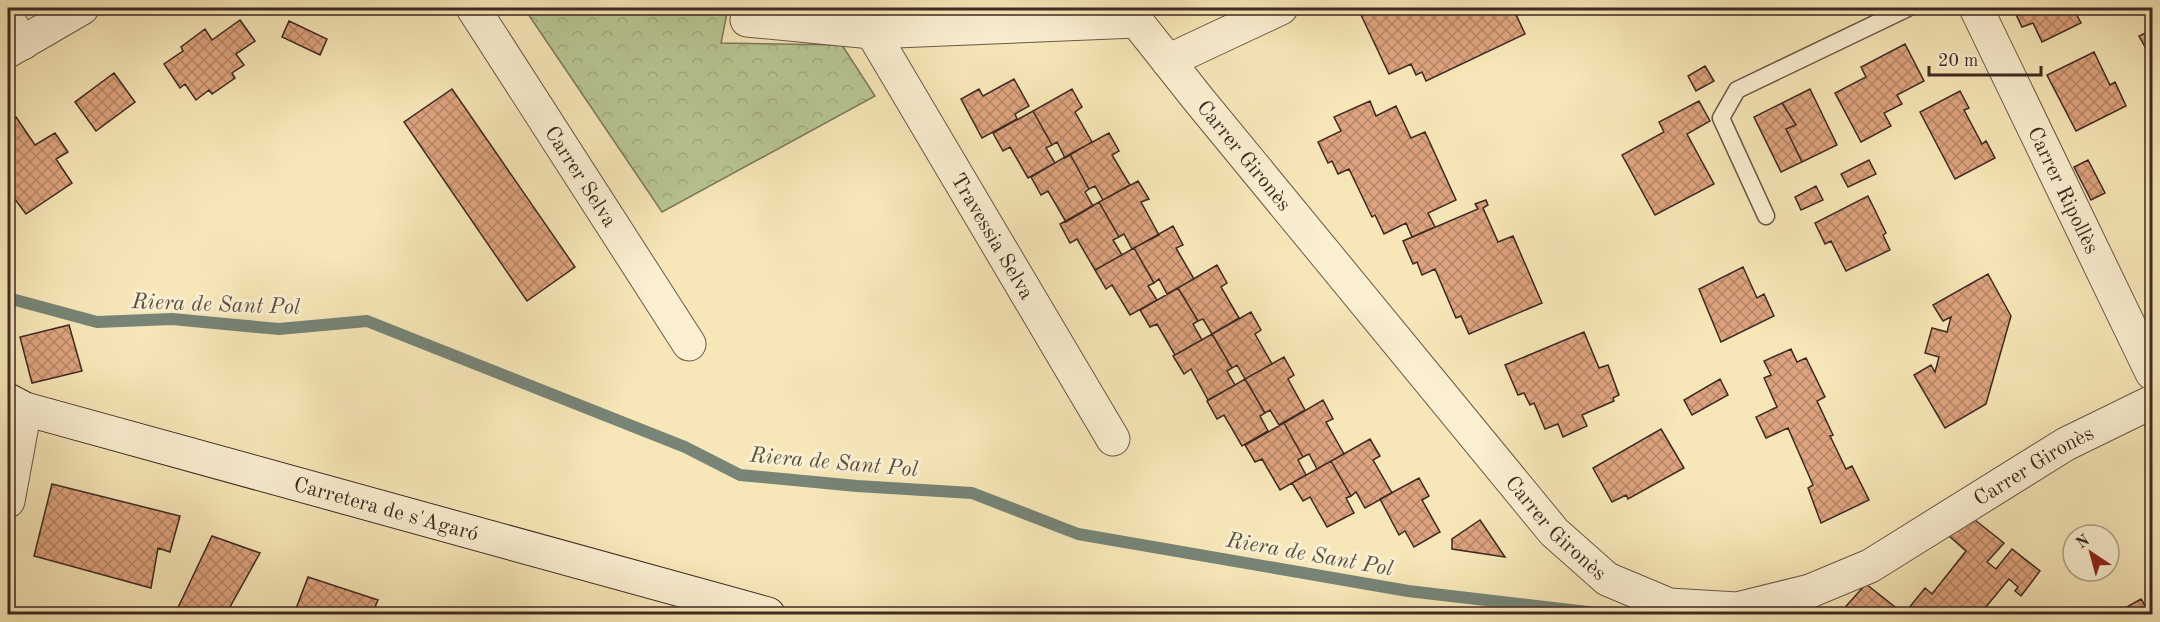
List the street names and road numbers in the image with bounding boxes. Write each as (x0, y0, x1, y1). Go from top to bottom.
street label: Carrer Gironès (1192, 97, 1295, 215)
street label: Carrer Selva (540, 123, 620, 231)
street label: Carrer Ripollès (2023, 124, 2102, 257)
street label: Travessia Selva (946, 170, 1037, 303)
street label: Carrer Gironès (1971, 423, 2097, 511)
street label: Carrer Gironès (1501, 473, 1610, 585)
street label: Carretera de s'Agaró (291, 475, 481, 546)

